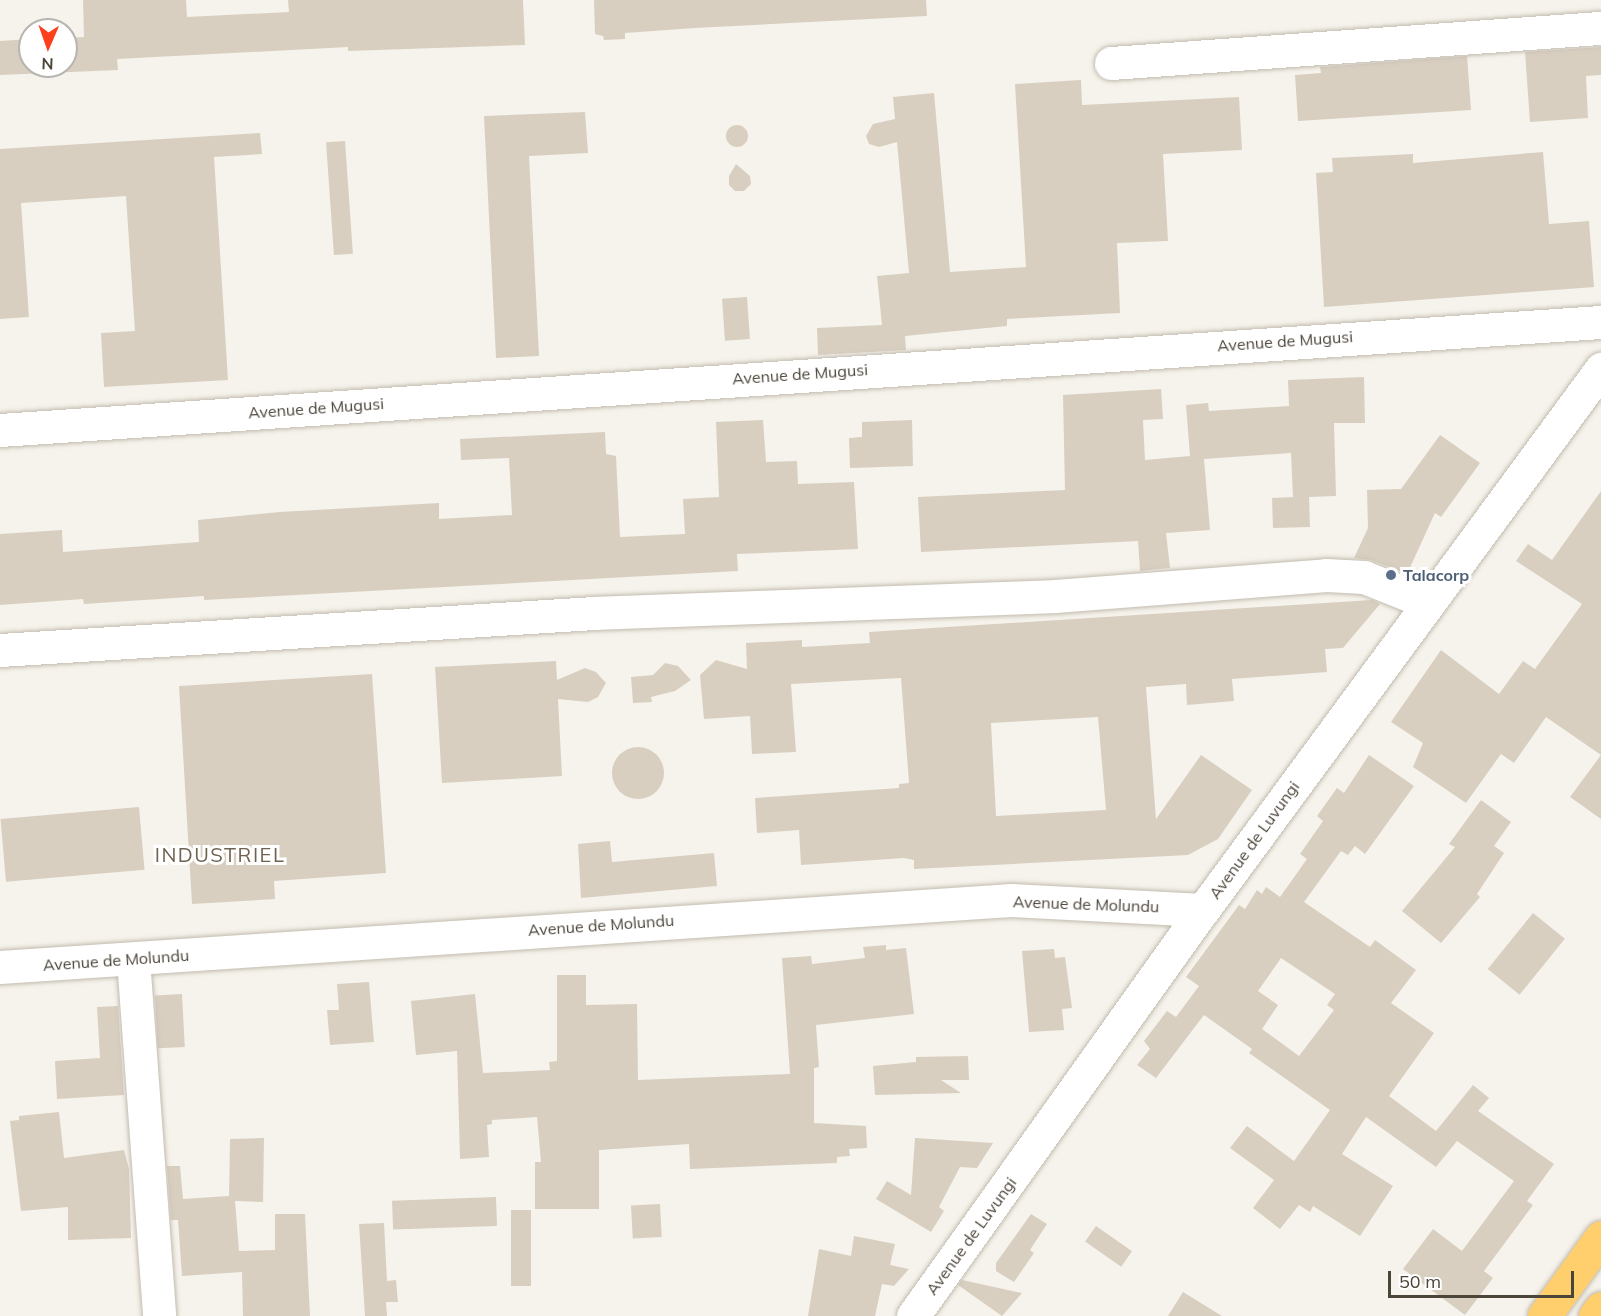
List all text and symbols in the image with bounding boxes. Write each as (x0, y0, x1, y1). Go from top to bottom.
north arrow (18, 18, 78, 78)
text: N (41, 54, 54, 74)
street label: Avenue de Mugusi (1217, 327, 1353, 355)
street label: Avenue de Mugusi (732, 360, 868, 388)
street label: Avenue de Mugusi (248, 394, 384, 422)
place label: Talacorp (1403, 565, 1469, 585)
marker: Talacorp (1384, 568, 1398, 582)
street label: Avenue de Luvungi (1205, 777, 1303, 903)
district label: INDUSTRIEL (155, 842, 285, 866)
street label: Avenue de Molundu (1012, 892, 1160, 916)
street label: Avenue de Molundu (527, 910, 675, 940)
street label: Avenue de Molundu (42, 945, 190, 975)
street label: Avenue de Luvungi (922, 1173, 1020, 1299)
scale bar (1391, 1259, 1577, 1297)
text: 50 m (1399, 1270, 1441, 1293)

